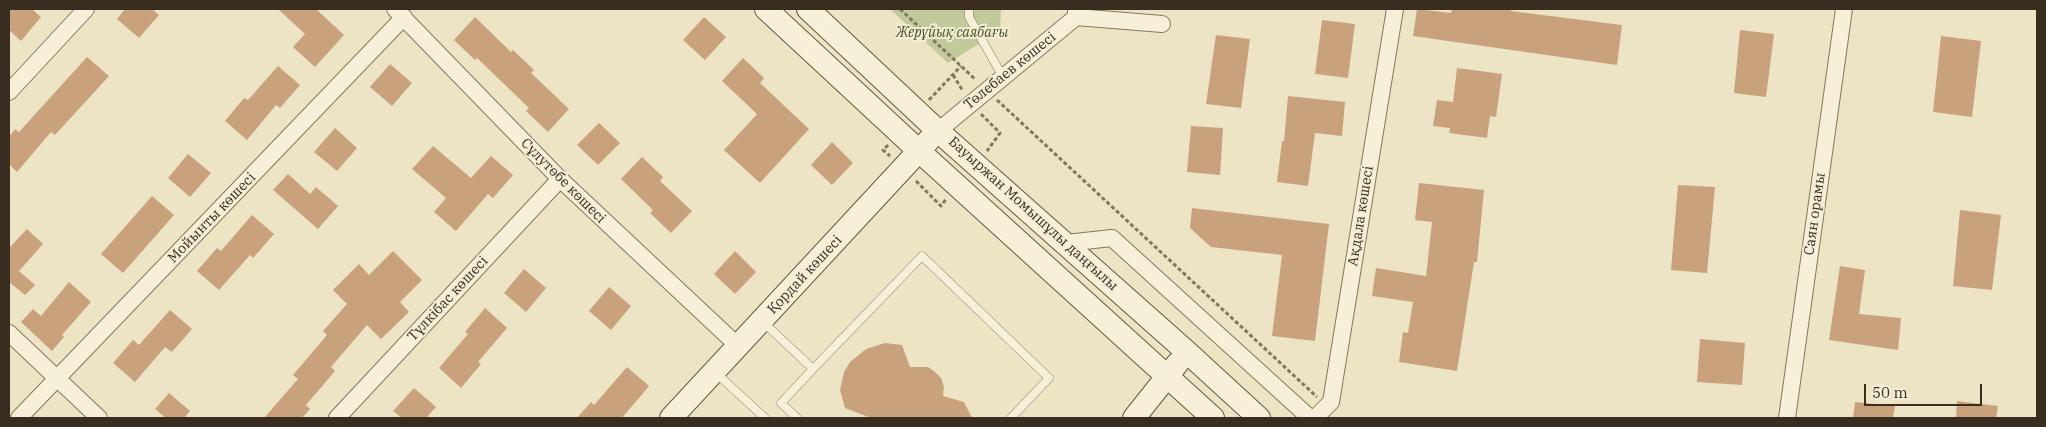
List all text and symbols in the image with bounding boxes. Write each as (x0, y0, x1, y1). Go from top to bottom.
park label: Жерұйық саябағы (896, 25, 1008, 41)
street label: Төлебаев көшесі (961, 29, 1059, 113)
street label: Бауыржан Момышұлы даңғылы (945, 133, 1121, 295)
street label: Сұлутөбе көшесі (517, 135, 609, 227)
street label: Ақдала көшесі (1345, 165, 1377, 267)
street label: Мойынты көшесі (165, 169, 259, 267)
street label: Саян орамы (1801, 172, 1829, 256)
street label: Қордай көшесі (764, 232, 846, 318)
street label: Түлкібас көшесі (404, 253, 492, 345)
scale bar (1866, 374, 1984, 406)
text: 50 m (1872, 383, 1908, 402)

